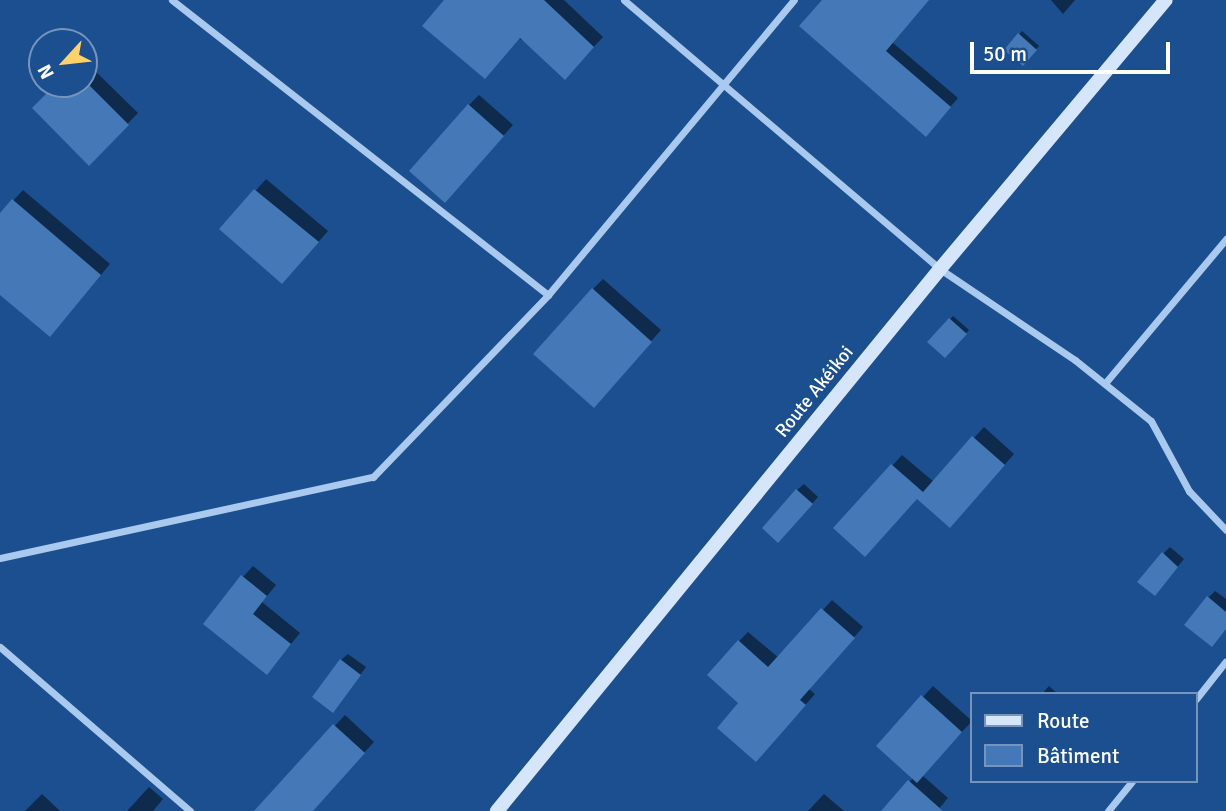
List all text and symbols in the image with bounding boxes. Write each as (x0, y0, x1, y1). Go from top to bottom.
north arrow (28, 28, 98, 98)
scale bar (974, 28, 1174, 72)
text: 50 m (983, 41, 1027, 67)
text: N (32, 60, 60, 83)
street label: Route Akéikoi (771, 342, 859, 442)
legend (970, 692, 1198, 783)
text: Route (1037, 708, 1089, 734)
text: Bâtiment (1037, 743, 1119, 769)

